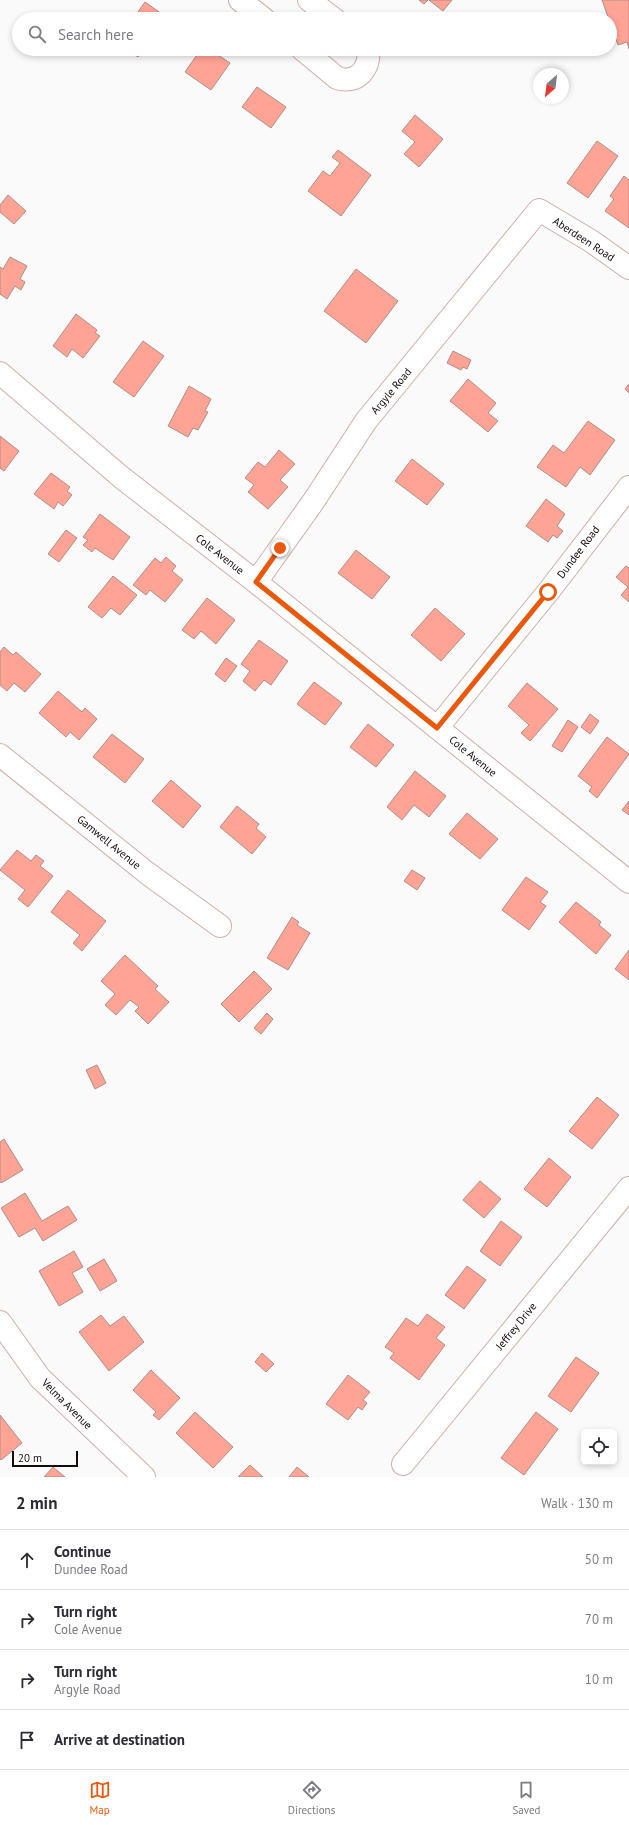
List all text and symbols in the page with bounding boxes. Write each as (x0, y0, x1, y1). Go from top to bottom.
search box (12, 12, 617, 56)
icon: search (26, 23, 48, 45)
text: Search here (58, 25, 134, 44)
north arrow (533, 68, 569, 104)
street label: Aberdeen Road (550, 214, 618, 264)
street label: Argyle Road (368, 365, 414, 417)
street label: Dundee Road (554, 523, 602, 581)
street label: Cole Avenue (193, 531, 247, 577)
route end (271, 539, 289, 557)
route start (539, 583, 557, 601)
street label: Cole Avenue (446, 732, 500, 780)
street label: Gamwell Avenue (74, 812, 144, 872)
street label: Jeffrey Drive (492, 1299, 540, 1353)
street label: Velma Avenue (38, 1375, 95, 1432)
map controls (581, 1429, 617, 1465)
button: locate (581, 1429, 617, 1465)
scale bar (12, 1449, 78, 1468)
text: 20 m (18, 1451, 42, 1465)
text: 2 min (16, 1492, 57, 1514)
text: Walk · 130 m (541, 1495, 613, 1512)
text: Continue (54, 1542, 111, 1561)
icon: ahead (16, 1549, 38, 1571)
text: 50 m (585, 1551, 613, 1568)
text: Dundee Road (54, 1561, 128, 1578)
text: Turn right (54, 1602, 117, 1621)
icon: right (16, 1609, 38, 1631)
text: 70 m (585, 1611, 613, 1628)
text: Cole Avenue (54, 1621, 122, 1638)
text: Turn right (54, 1662, 117, 1681)
icon: right (16, 1669, 38, 1691)
text: 10 m (585, 1671, 613, 1688)
text: Argyle Road (54, 1681, 120, 1698)
icon: arrive (16, 1729, 38, 1751)
text: Arrive at destination (54, 1730, 185, 1749)
tab: Map (89, 1779, 111, 1817)
tab: Directions (288, 1779, 335, 1817)
tab: Saved (512, 1779, 540, 1817)

